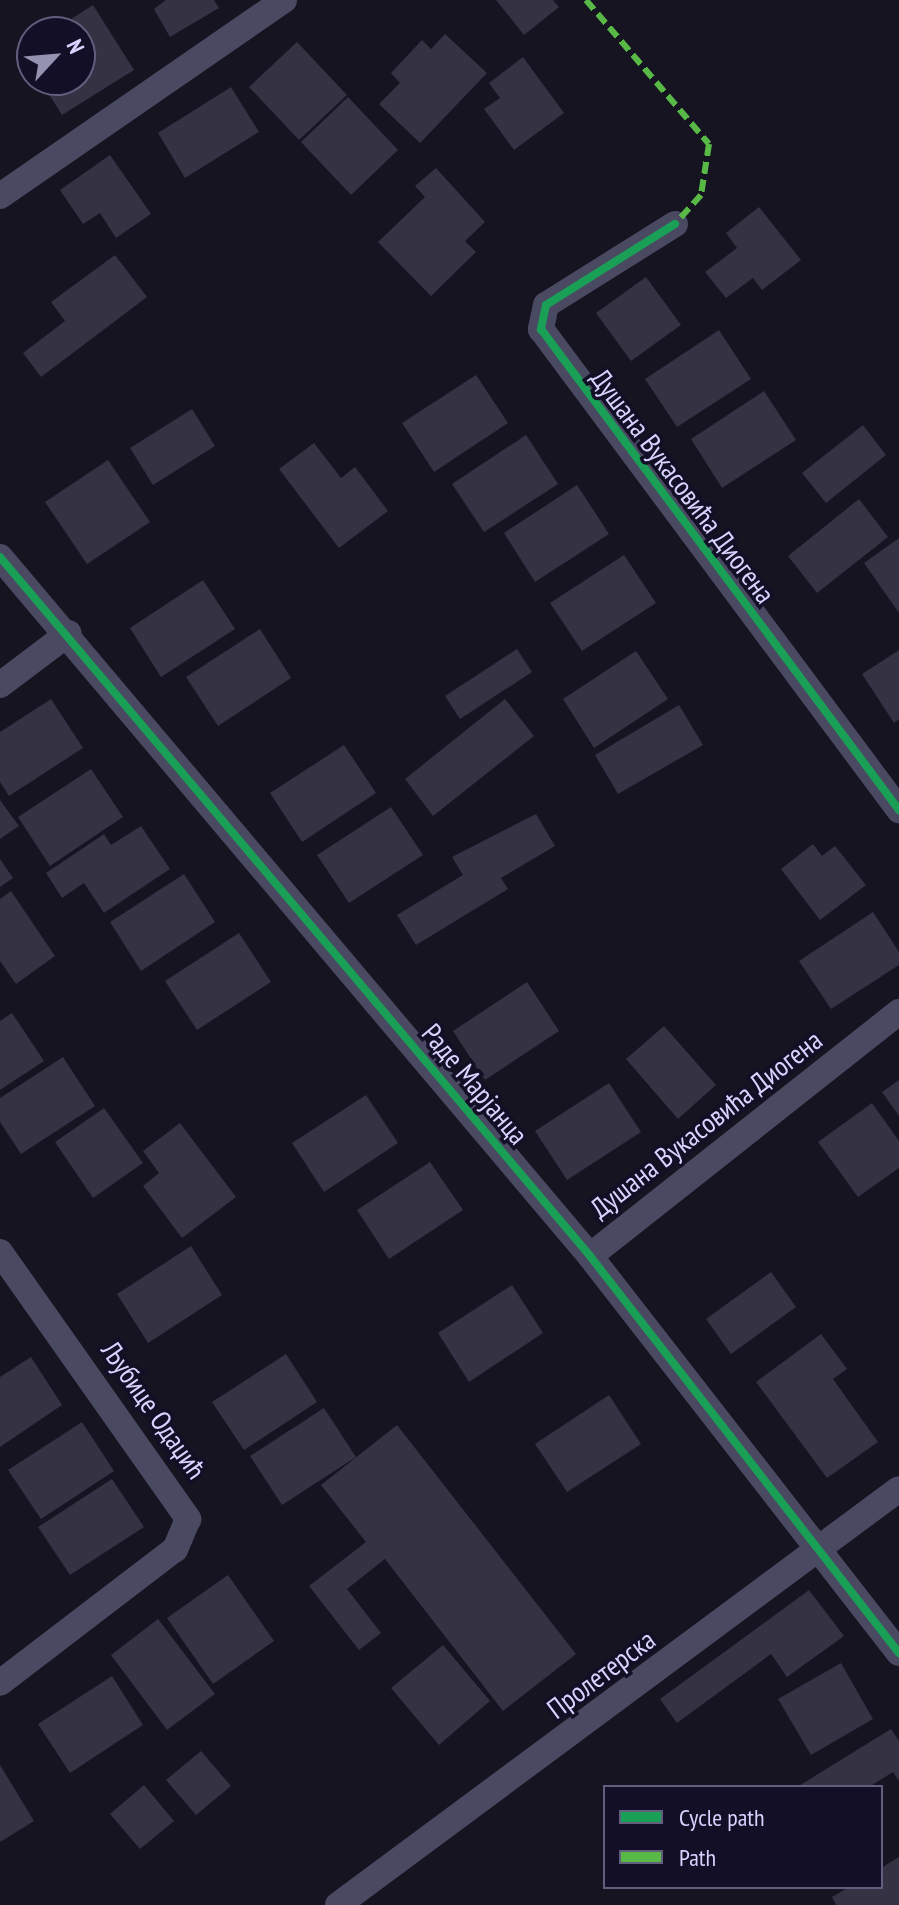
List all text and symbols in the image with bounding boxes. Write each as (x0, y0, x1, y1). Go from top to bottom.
north arrow (16, 16, 96, 96)
text: N (61, 35, 91, 58)
street label: Душана Вукасовића Диогена (584, 362, 782, 610)
street label: Раде Марјанца (415, 1017, 535, 1151)
street label: Душана Вукасовића Диогена (583, 1023, 829, 1225)
street label: Љубице Одаџић (94, 1335, 214, 1485)
street label: Пролетерска (540, 1623, 662, 1725)
legend (603, 1785, 883, 1889)
text: Cycle path (679, 1802, 765, 1833)
text: Path (679, 1842, 716, 1873)

